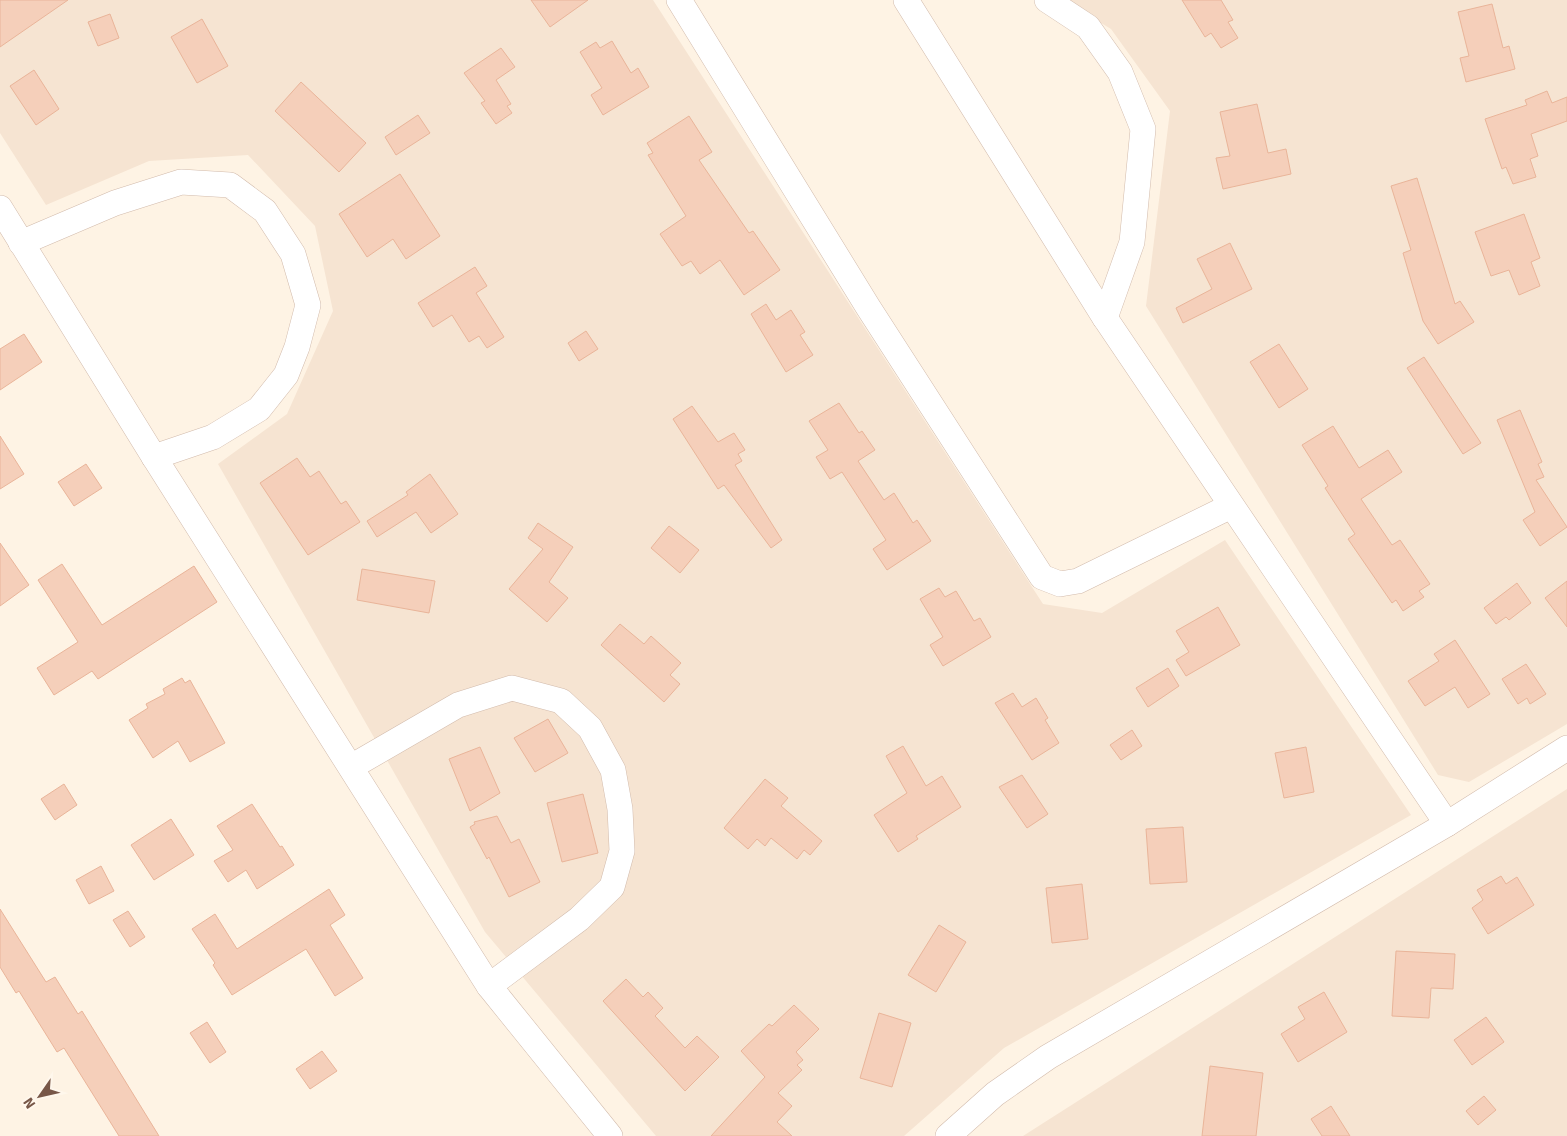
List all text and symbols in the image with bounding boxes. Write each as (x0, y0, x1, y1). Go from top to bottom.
north arrow (15, 1071, 65, 1121)
text: N (20, 1094, 39, 1112)

